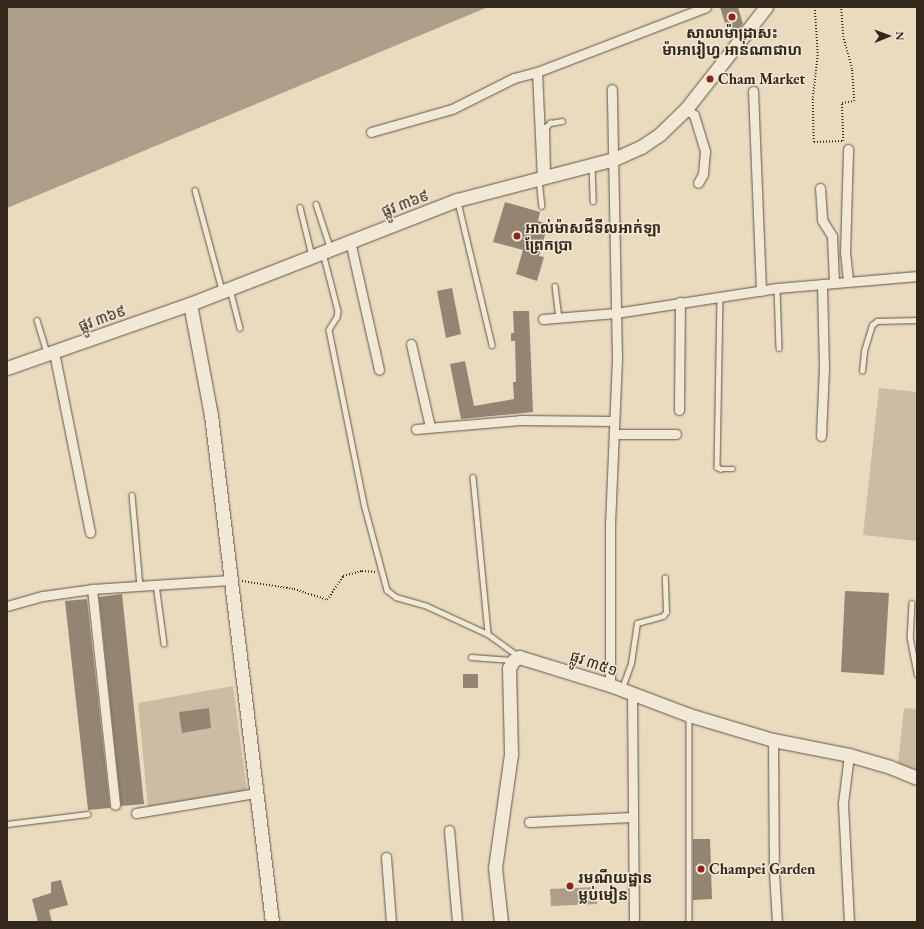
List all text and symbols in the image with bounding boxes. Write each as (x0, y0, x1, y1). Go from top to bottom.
marker: សាលាម៉ាដ្រាសះ ម៉ាអារៀហ្វ អាន់ណាជាហ (727, 12, 737, 22)
north arrow (868, 16, 908, 56)
place label: សាលាម៉ាដ្រាសះ ម៉ាអារៀហ្វ អាន់ណាជាហ (662, 23, 802, 58)
text: N (893, 31, 907, 40)
place label: Cham Market (718, 70, 805, 88)
marker: Cham Market (705, 74, 715, 84)
street label: ផ្លូវ ៣៦៩ (379, 186, 431, 220)
place label: អាល់ម៉ាសជីទីលអាក់ឡា ព្រែកប្រា (525, 218, 661, 253)
marker: អាល់ម៉ាសជីទីលអាក់ឡា ព្រែកប្រា (512, 231, 522, 241)
street label: ផ្លូវ ៣៦៩ (76, 301, 128, 335)
street label: ផ្លូវ ៣៥១ (568, 646, 620, 680)
place label: Champei Garden (709, 860, 815, 878)
marker: Champei Garden (696, 864, 706, 874)
place label: រមណីយដ្ឋាន ម្លប់មៀន (578, 868, 652, 903)
marker: រមណីយដ្ឋាន ម្លប់មៀន (565, 881, 575, 891)

